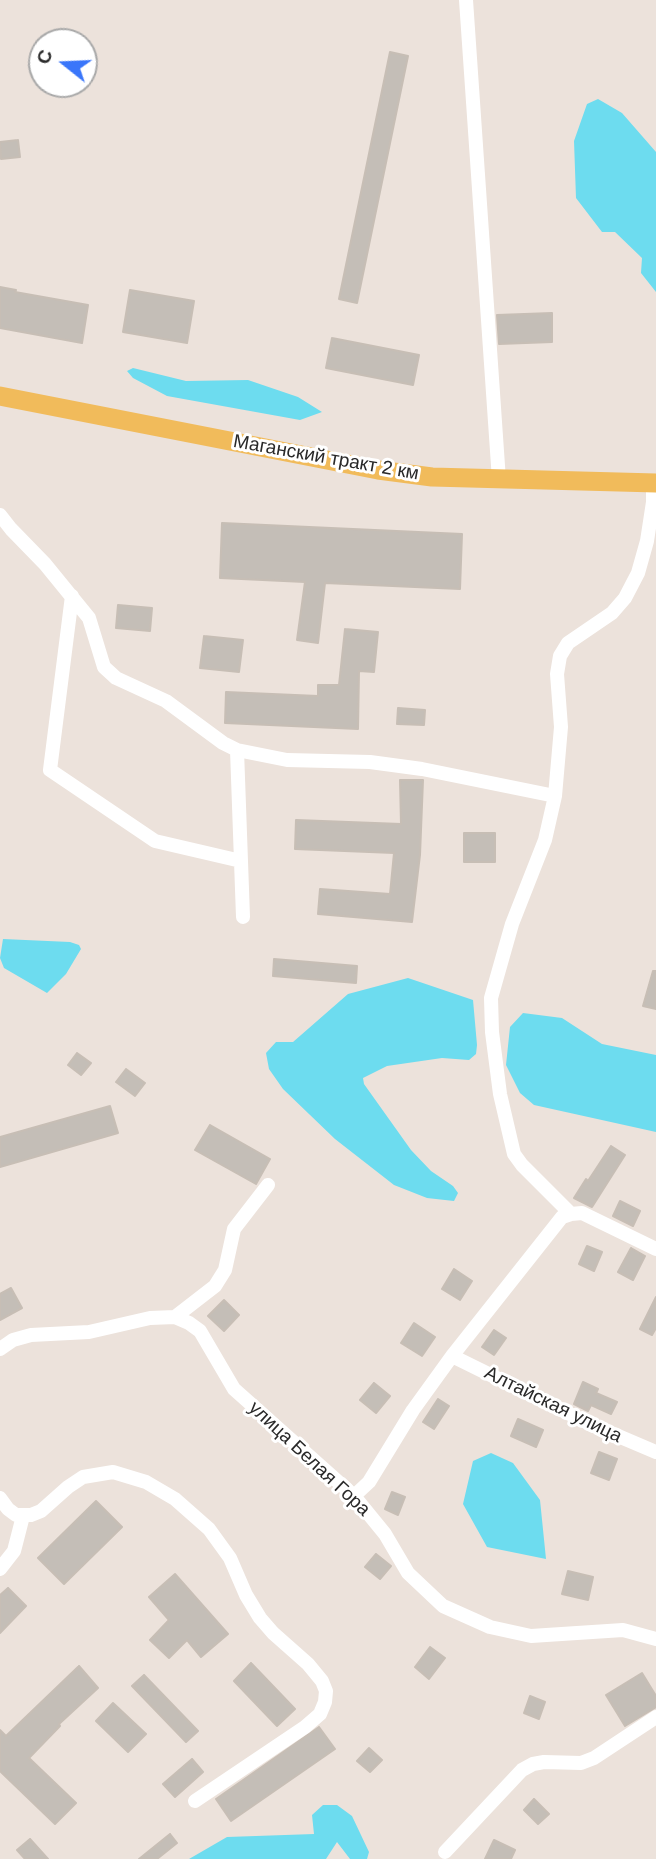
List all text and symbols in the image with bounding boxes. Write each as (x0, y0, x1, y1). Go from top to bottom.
north arrow (28, 28, 98, 98)
text: С (32, 47, 57, 67)
street label: Маганский тракт 2 км (231, 430, 421, 486)
street label: Алтайская улица (481, 1362, 625, 1448)
street label: улица Белая Гора (244, 1397, 374, 1521)

